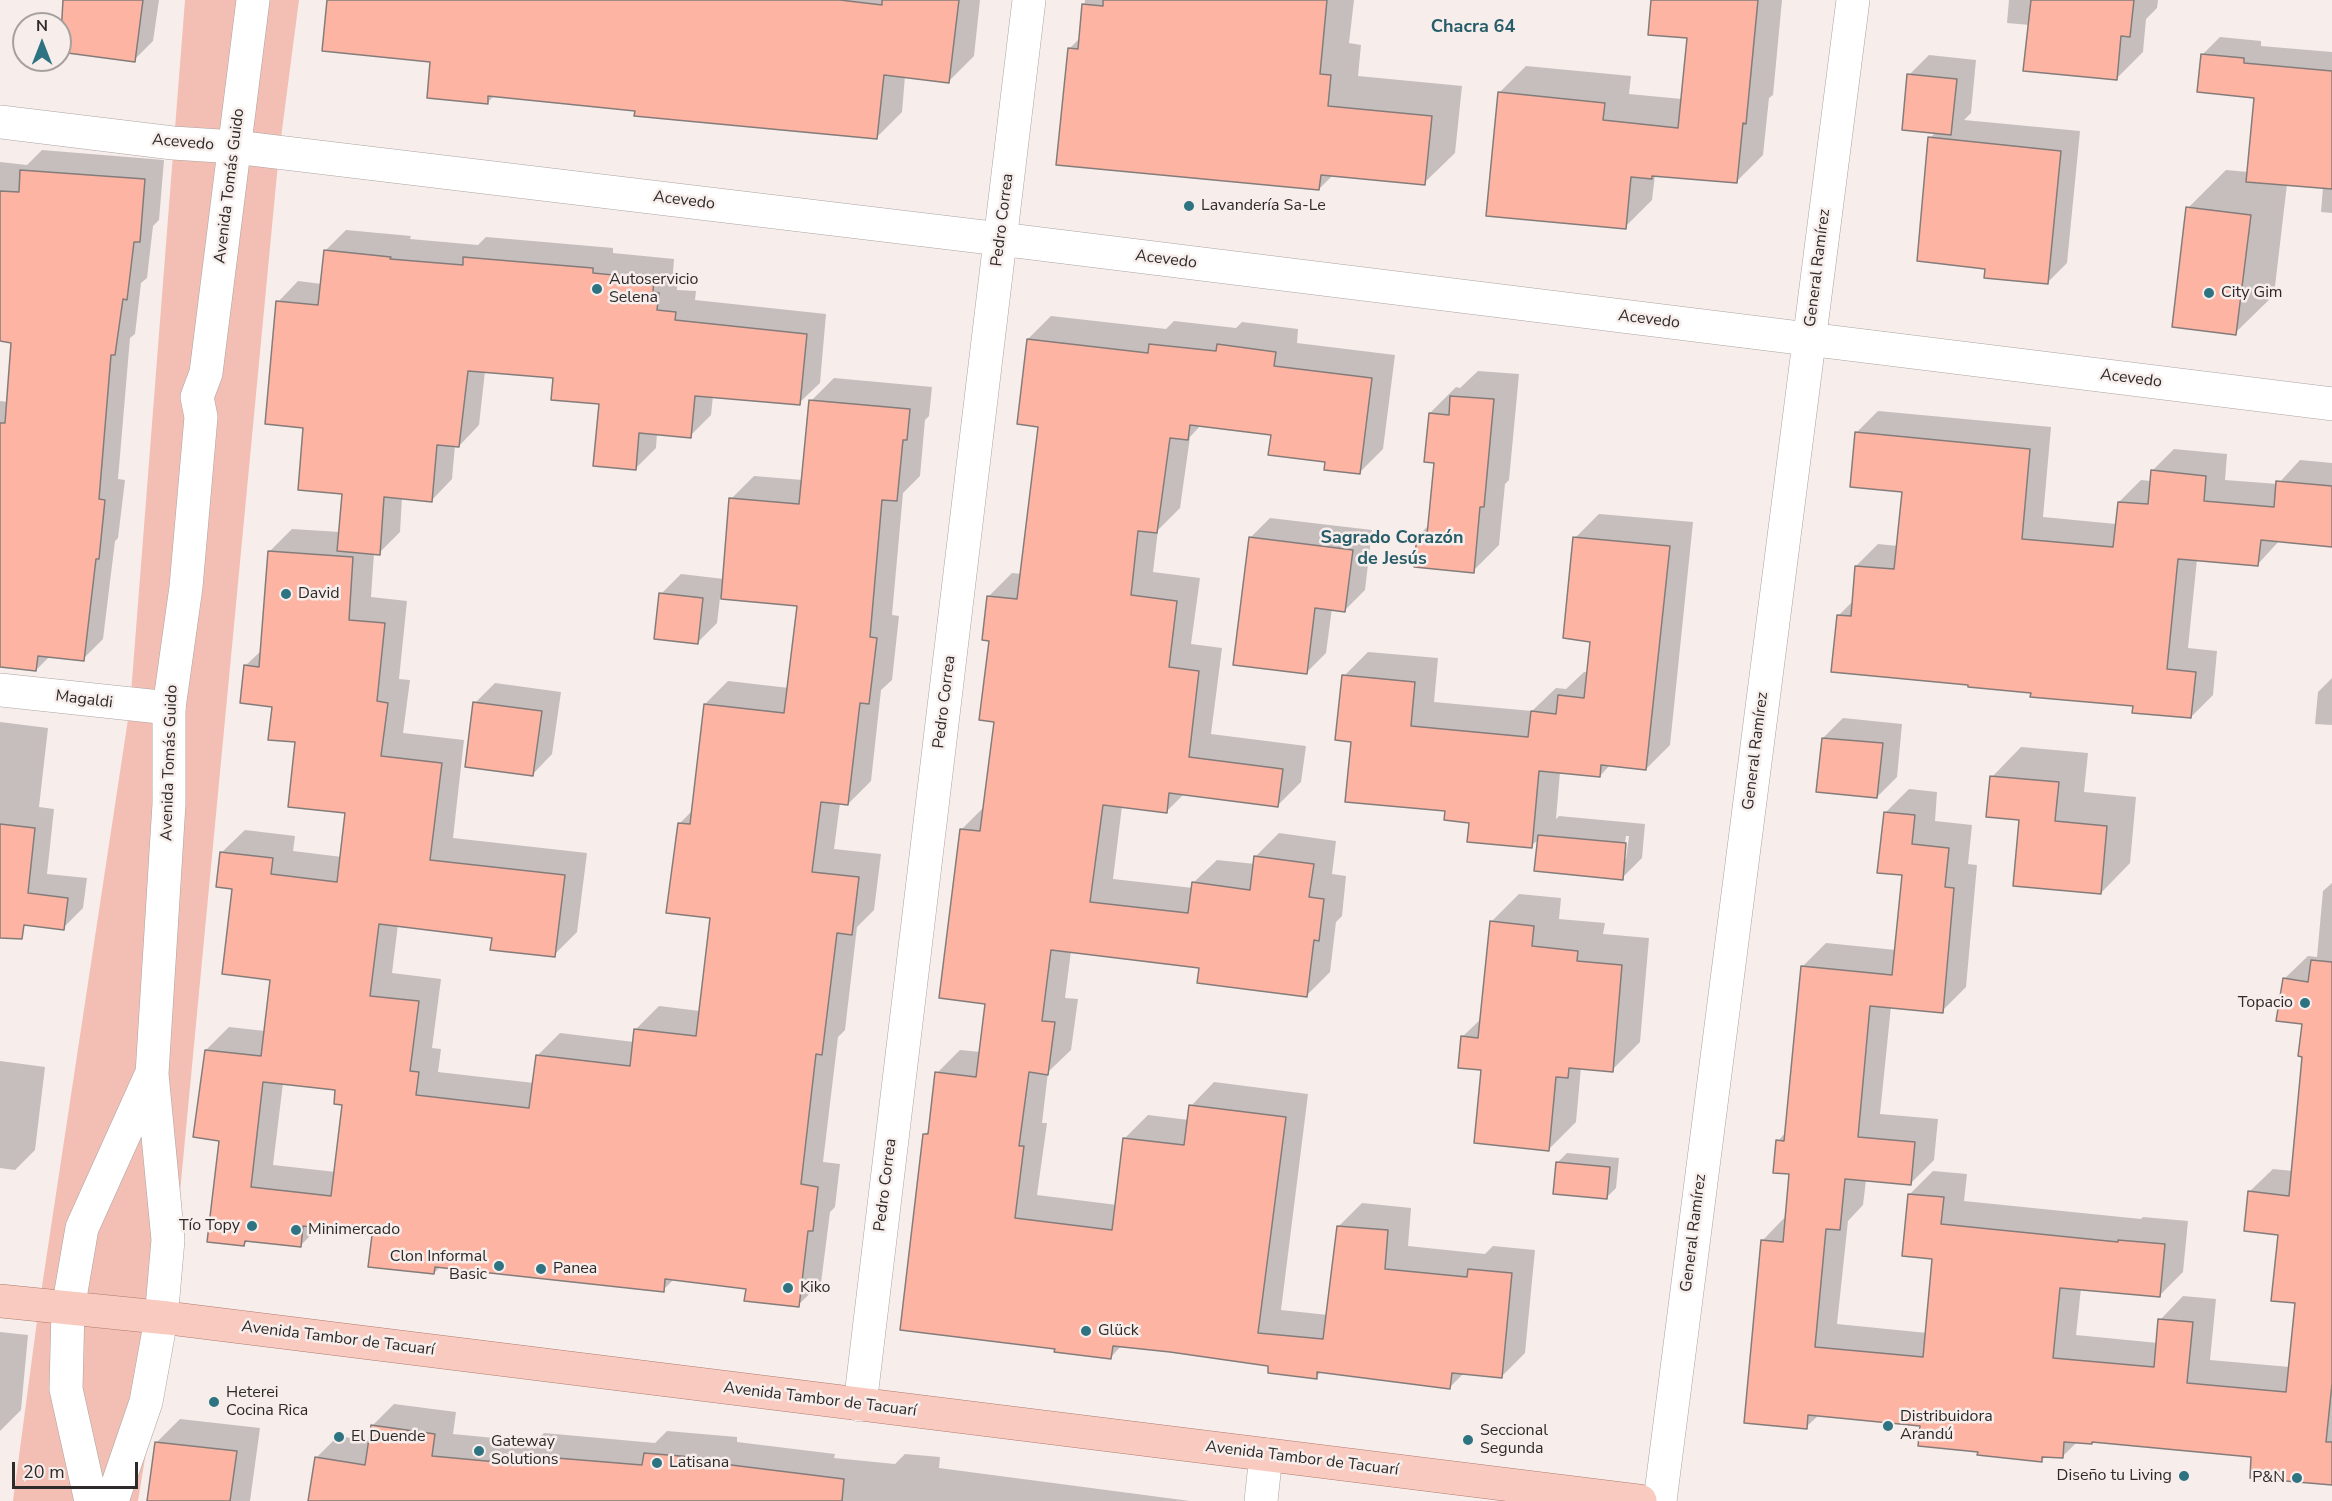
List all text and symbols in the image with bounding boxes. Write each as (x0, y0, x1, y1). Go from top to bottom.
north arrow (12, 12, 72, 72)
text: N (36, 15, 48, 37)
district label: Chacra 64 (1431, 17, 1515, 39)
street label: Avenida Tomás Guido (211, 107, 249, 265)
street label: Acevedo (151, 131, 215, 155)
street label: Pedro Correa (988, 172, 1018, 268)
street label: Acevedo (652, 188, 716, 214)
place label: Lavandería Sa-Le (1201, 196, 1326, 216)
marker: Lavandería Sa-Le (1182, 199, 1196, 213)
street label: General Ramírez (1801, 208, 1835, 328)
street label: Acevedo (1134, 247, 1198, 273)
place label: Autoservicio Selena (609, 270, 698, 308)
marker: Autoservicio Selena (590, 282, 604, 296)
place label: City Gim (2221, 283, 2283, 303)
marker: City Gim (2202, 286, 2216, 300)
street label: Acevedo (1617, 307, 1681, 333)
street label: Acevedo (2099, 366, 2163, 392)
district label: Sagrado Corazón de Jesús (1321, 528, 1463, 570)
place label: David (298, 584, 340, 604)
marker: David (279, 587, 293, 601)
street label: Pedro Correa (930, 654, 960, 750)
street label: Avenida Tomás Guido (158, 685, 182, 841)
street label: Magaldi (54, 687, 114, 713)
street label: General Ramírez (1739, 691, 1773, 811)
place label: Topacio (2238, 993, 2293, 1013)
marker: Topacio (2298, 996, 2312, 1010)
street label: Pedro Correa (871, 1137, 901, 1233)
street label: General Ramírez (1677, 1173, 1711, 1293)
place label: Tío Topy (179, 1216, 240, 1236)
marker: Tío Topy (245, 1219, 259, 1233)
place label: Minimercado (308, 1220, 400, 1240)
marker: Minimercado (289, 1223, 303, 1237)
place label: Clon Informal Basic (390, 1247, 487, 1285)
marker: Clon Informal Basic (492, 1259, 506, 1273)
place label: Panea (553, 1259, 597, 1279)
marker: Panea (534, 1262, 548, 1276)
place label: Kiko (800, 1278, 830, 1298)
marker: Kiko (781, 1281, 795, 1295)
street label: Avenida Tambor de Tacuarí (240, 1318, 436, 1360)
place label: Glück (1098, 1321, 1139, 1341)
marker: Glück (1079, 1324, 1093, 1338)
street label: Avenida Tambor de Tacuarí (722, 1379, 918, 1421)
place label: Heterei Cocina Rica (226, 1383, 308, 1421)
marker: Heterei Cocina Rica (207, 1395, 221, 1409)
place label: Distribuidora Arandú (1900, 1407, 1993, 1445)
marker: Distribuidora Arandú (1881, 1419, 1895, 1433)
place label: Seccional Segunda (1480, 1421, 1548, 1459)
place label: El Duende (351, 1427, 425, 1447)
marker: El Duende (332, 1430, 346, 1444)
place label: Gateway Solutions (491, 1432, 558, 1470)
marker: Seccional Segunda (1461, 1433, 1475, 1447)
street label: Avenida Tambor de Tacuarí (1204, 1438, 1400, 1480)
marker: Gateway Solutions (472, 1444, 486, 1458)
scale bar (15, 1450, 141, 1488)
place label: Latisana (669, 1453, 729, 1473)
marker: Latisana (650, 1456, 664, 1470)
text: 20 m (23, 1460, 65, 1484)
place label: Diseño tu Living (2057, 1466, 2172, 1486)
place label: P&N (2252, 1468, 2285, 1488)
marker: Diseño tu Living (2177, 1469, 2191, 1483)
marker: P&N (2290, 1471, 2304, 1485)

